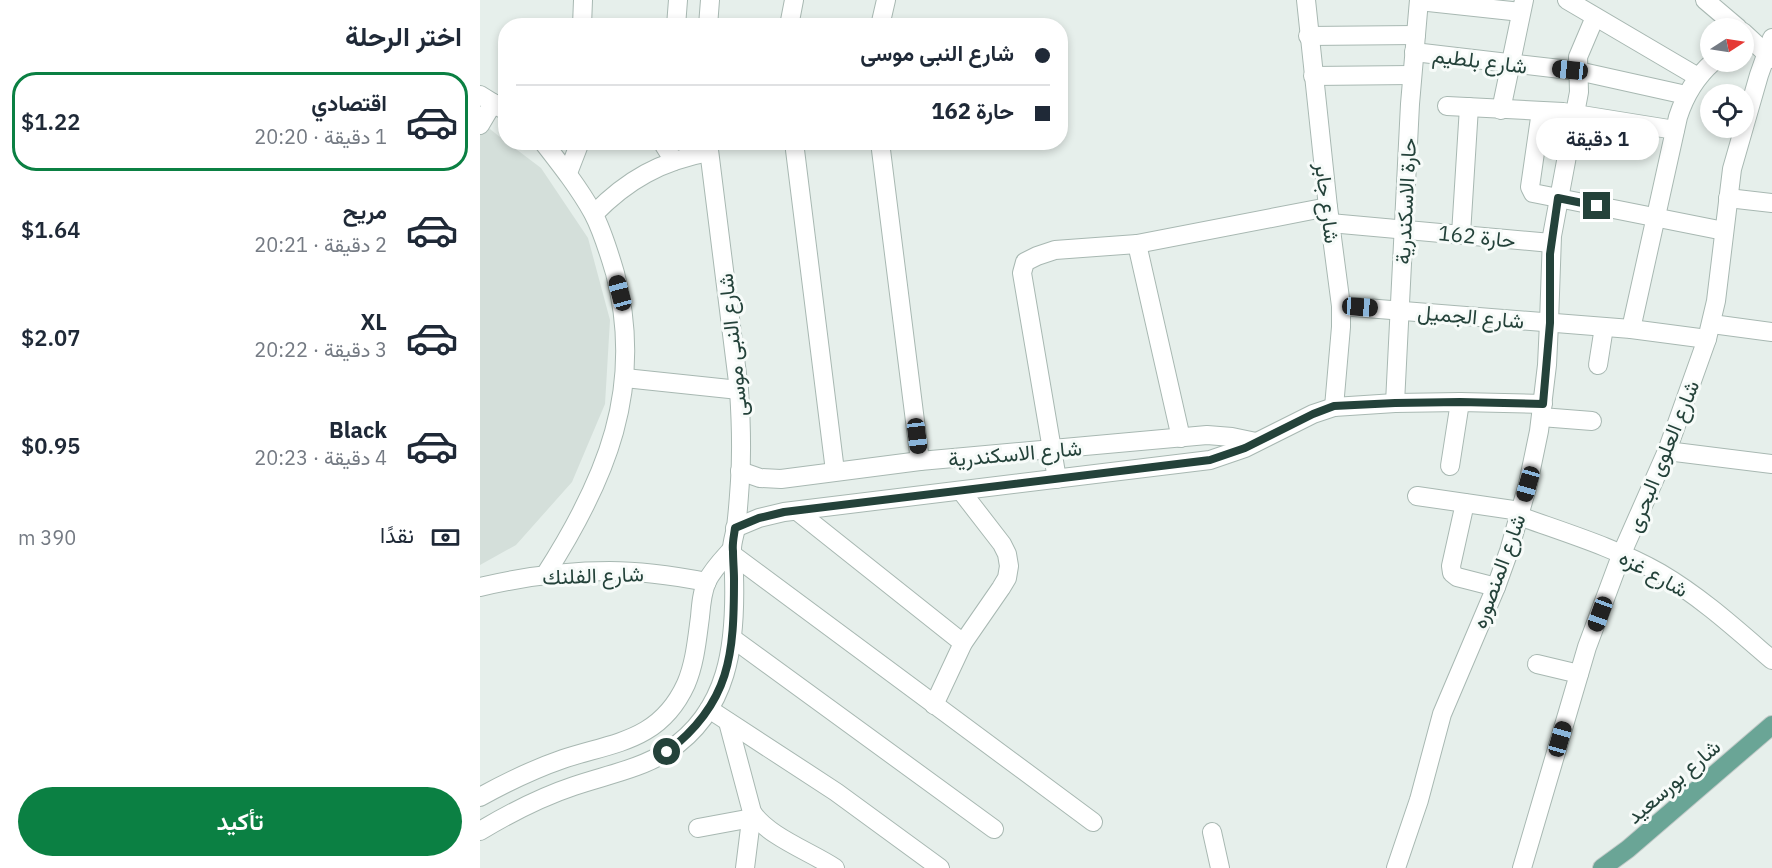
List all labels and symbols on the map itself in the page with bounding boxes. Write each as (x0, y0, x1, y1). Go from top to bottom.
north arrow (1700, 18, 1754, 72)
street label: شارع بلطيم (1431, 40, 1529, 81)
car (1551, 59, 1589, 81)
callout: 1 دقيقة (1536, 119, 1658, 161)
street label: حارة الاسكندرية (1388, 137, 1422, 265)
street label: شارع جابر (1308, 160, 1347, 245)
route end (1583, 192, 1610, 219)
street label: حارة 162 (1437, 218, 1517, 254)
street label: شارع النبى موسى (711, 272, 754, 418)
car (607, 273, 633, 313)
car (1341, 297, 1379, 317)
street label: شارع الجميل (1416, 297, 1525, 336)
street label: شارع العلوى البحرى (1619, 376, 1706, 536)
car (906, 417, 928, 455)
street label: شارع الاسكندرية (947, 433, 1083, 474)
car (1514, 464, 1542, 504)
street label: شارع المنصوره (1464, 510, 1533, 632)
street label: شارع غزه (1614, 543, 1693, 604)
street label: شارع الفلنك (542, 559, 644, 592)
car (1585, 594, 1615, 634)
car (1546, 719, 1574, 759)
street label: شارع بورسعيد (1620, 733, 1726, 830)
route start (653, 738, 680, 765)

